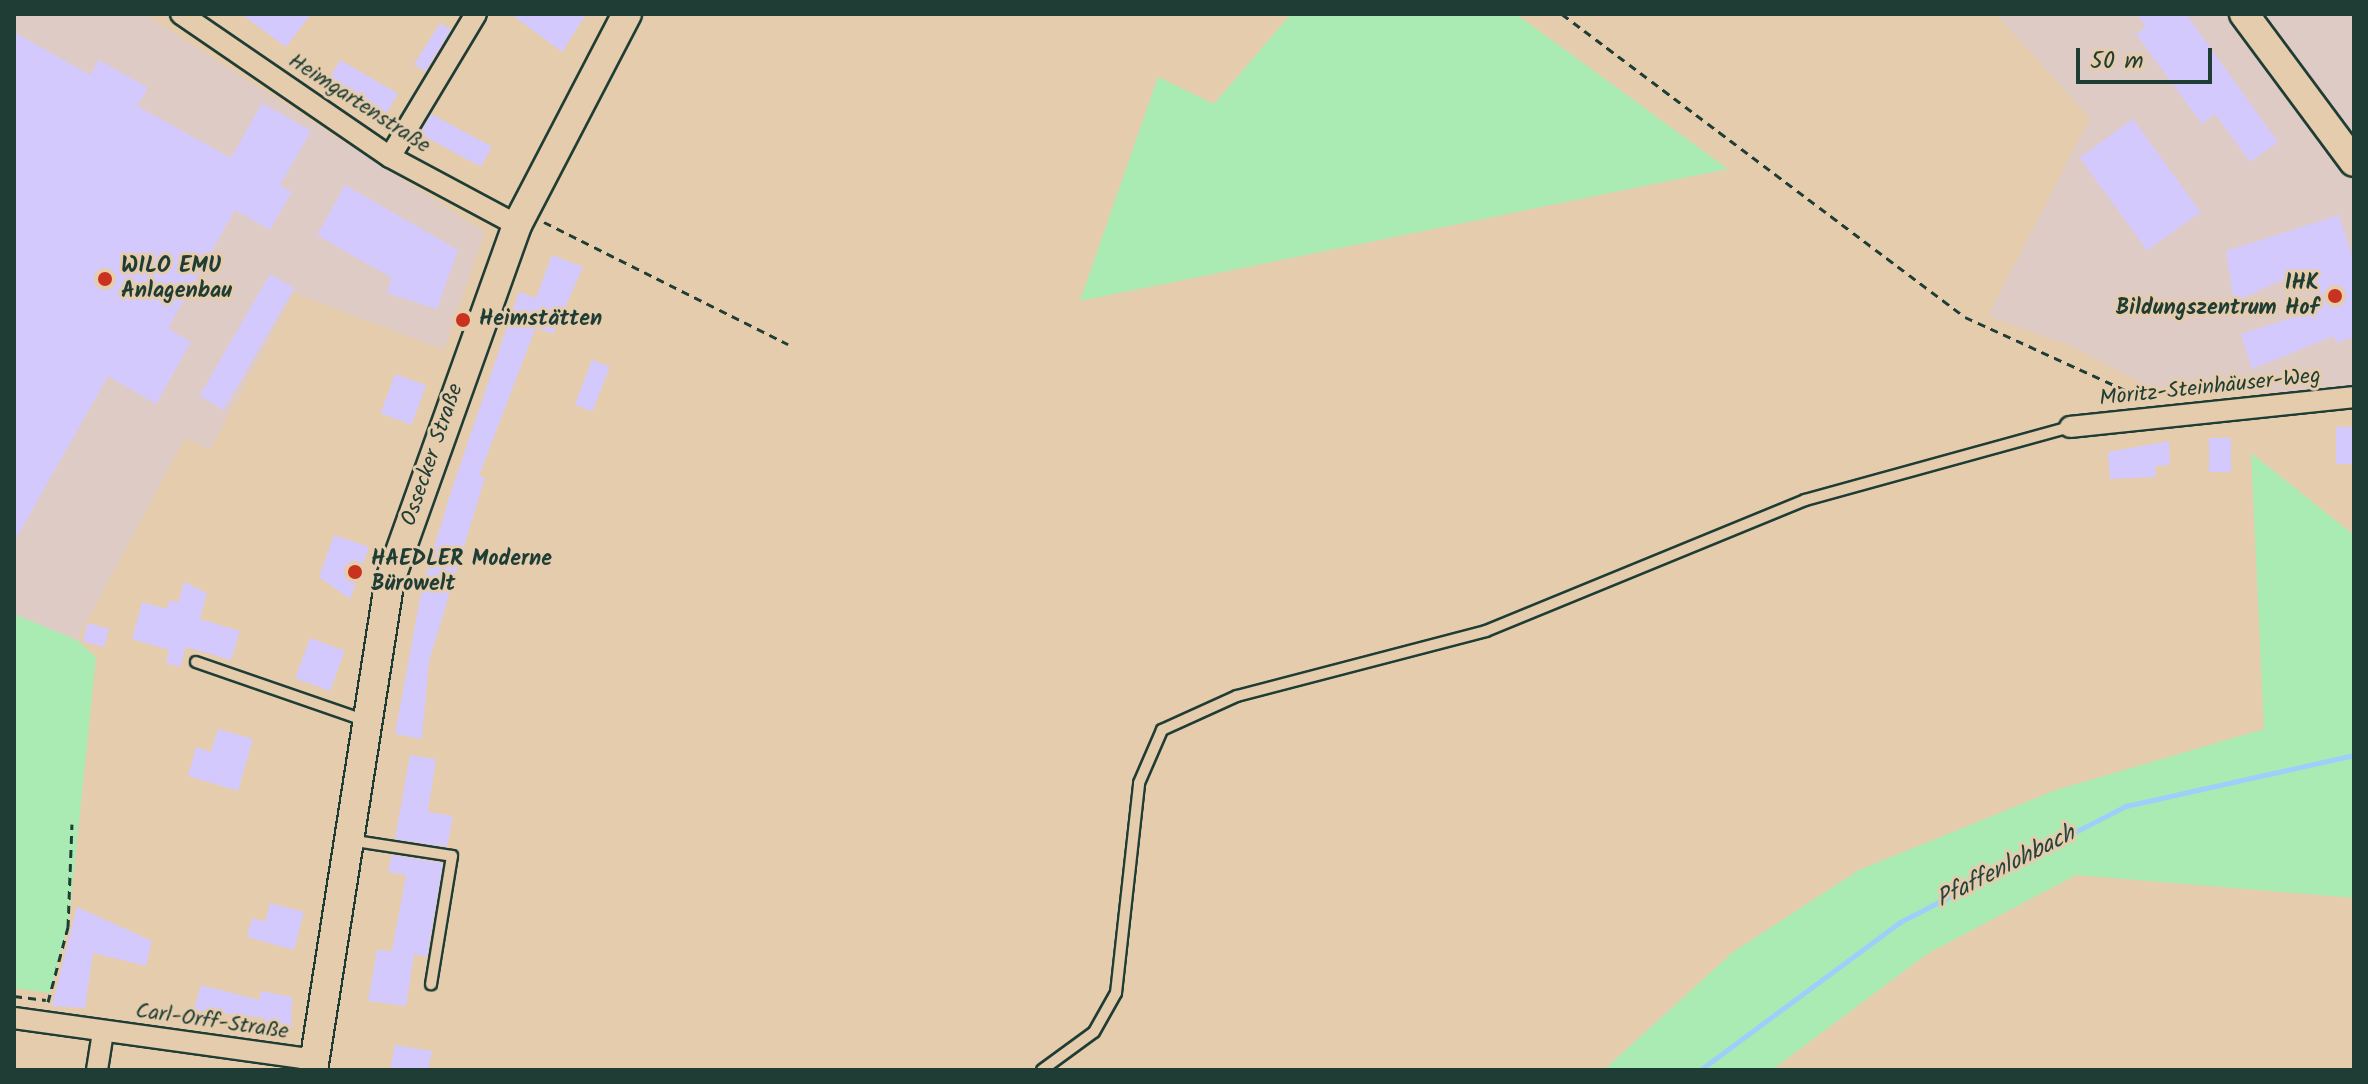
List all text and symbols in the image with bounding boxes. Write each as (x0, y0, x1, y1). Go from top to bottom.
scale bar (2080, 32, 2216, 82)
text: 50 m (2090, 42, 2144, 81)
street label: Heimgartenstraße (283, 48, 435, 160)
place label: WILO EMU Anlagenbau (121, 253, 232, 304)
marker: WILO EMU Anlagenbau (96, 270, 114, 288)
place label: IHK Bildungszentrum Hof (2116, 270, 2319, 322)
marker: IHK Bildungszentrum Hof (2326, 287, 2344, 305)
place label: Heimstätten (479, 307, 602, 333)
marker: Heimstätten (454, 311, 472, 329)
street label: Moritz-Steinhäuser-Weg (2098, 363, 2322, 413)
street label: Ossecker Straße (396, 380, 470, 530)
place label: HAEDLER Moderne Bürowelt (371, 546, 552, 598)
marker: HAEDLER Moderne Bürowelt (346, 563, 364, 581)
water label: Pfaffenlohbach (1932, 820, 2080, 914)
street label: Carl-Orff-Straße (134, 998, 290, 1046)

